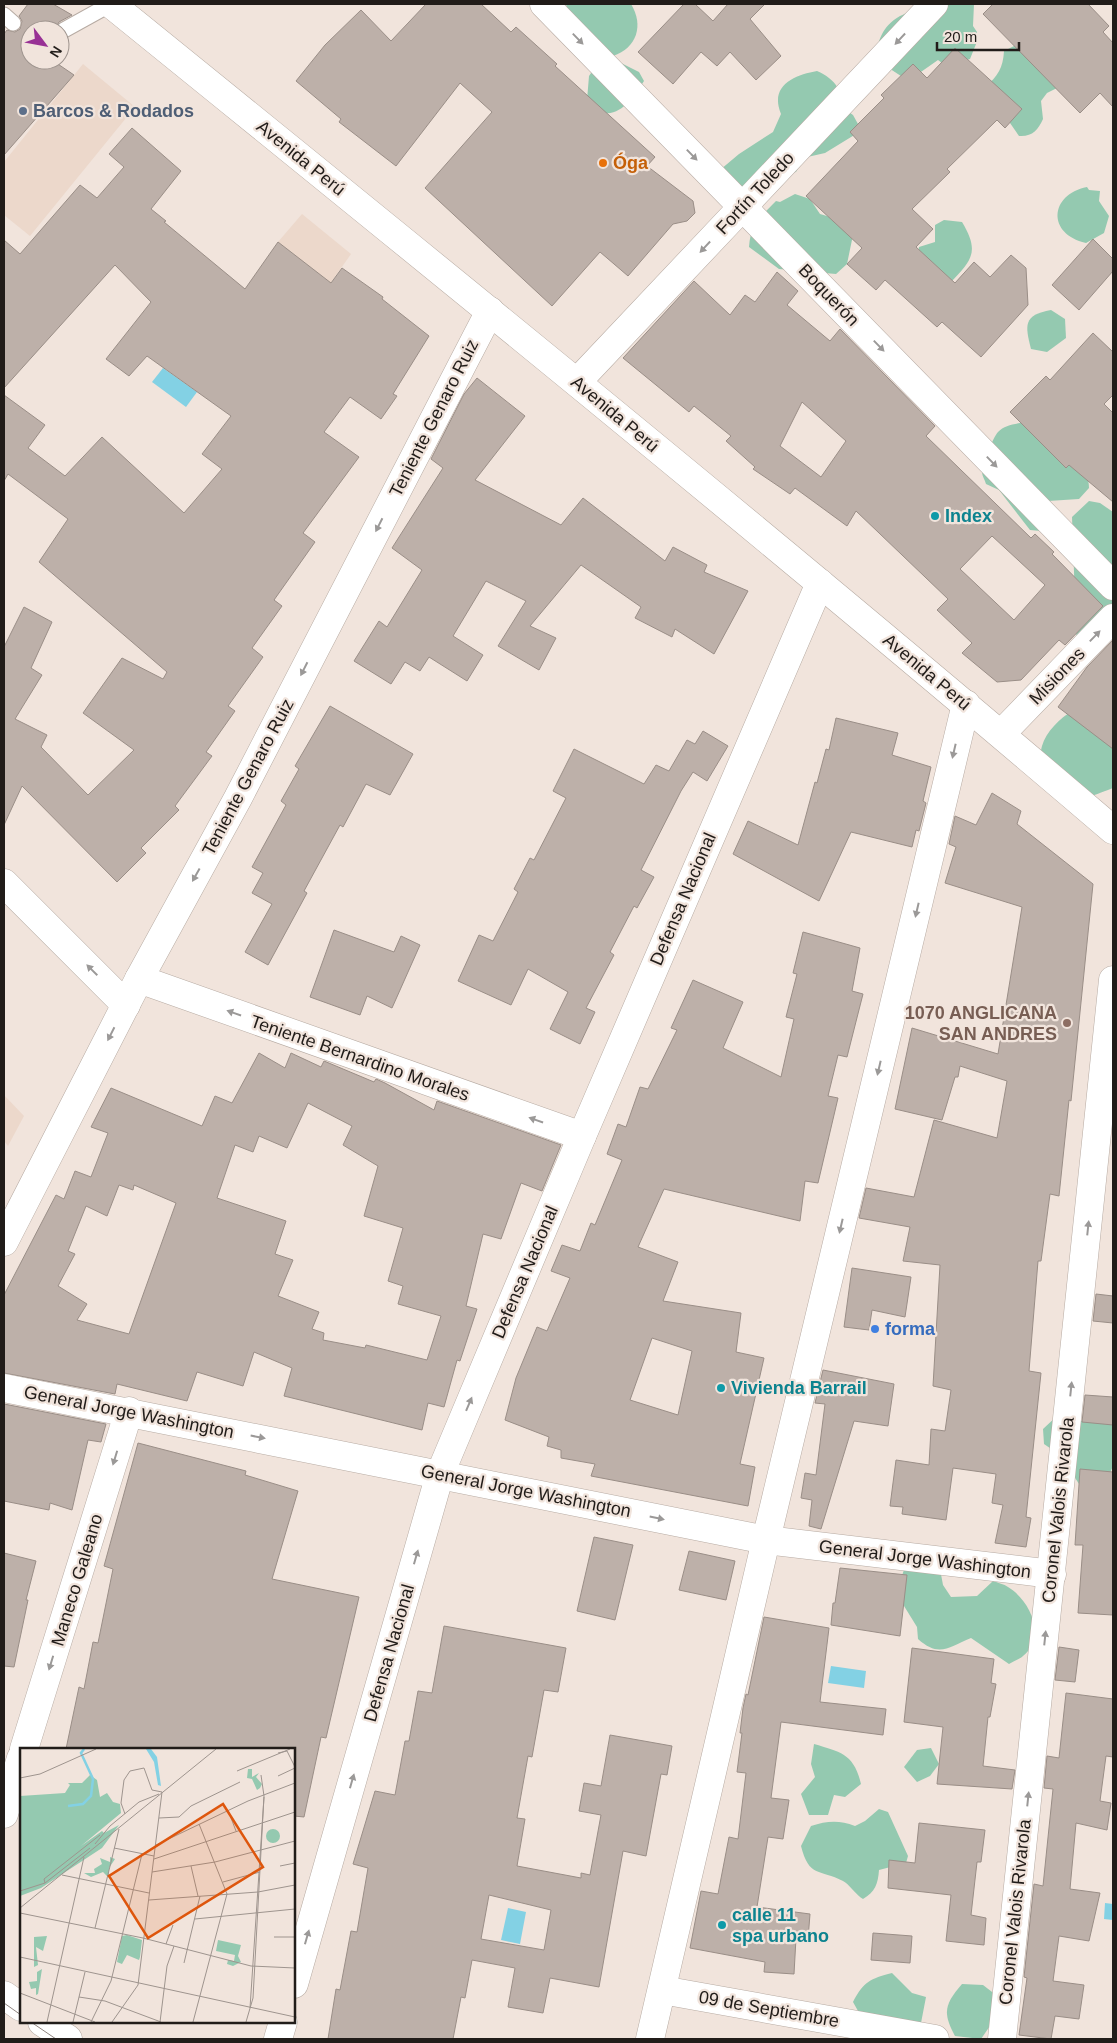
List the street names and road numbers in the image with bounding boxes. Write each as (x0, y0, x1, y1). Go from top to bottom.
street label: Avenida Perú (253, 116, 349, 200)
street label: Fortín Toledo (712, 148, 798, 238)
street label: Boquerón (795, 260, 863, 330)
street label: Teniente Genaro Ruiz (386, 336, 482, 500)
street label: Avenida Perú (567, 372, 663, 456)
street label: Avenida Perú (879, 630, 975, 714)
street label: Misiones (1025, 644, 1089, 708)
street label: Teniente Genaro Ruiz (198, 695, 298, 859)
street label: Defensa Nacional (646, 830, 720, 968)
street label: Teniente Bernardino Morales (248, 1011, 472, 1105)
street label: Defensa Nacional (488, 1203, 562, 1341)
street label: General Jorge Washington (22, 1382, 236, 1442)
street label: Coronel Valois Rivarola (1038, 1415, 1078, 1604)
street label: General Jorge Washington (419, 1461, 633, 1521)
street label: Maneco Galeano (47, 1512, 107, 1648)
street label: General Jorge Washington (818, 1536, 1032, 1582)
street label: Defensa Nacional (360, 1582, 418, 1724)
street label: Coronel Valois Rivarola (995, 1817, 1035, 2006)
street label: 09 de Septiembre (697, 1987, 841, 2031)

